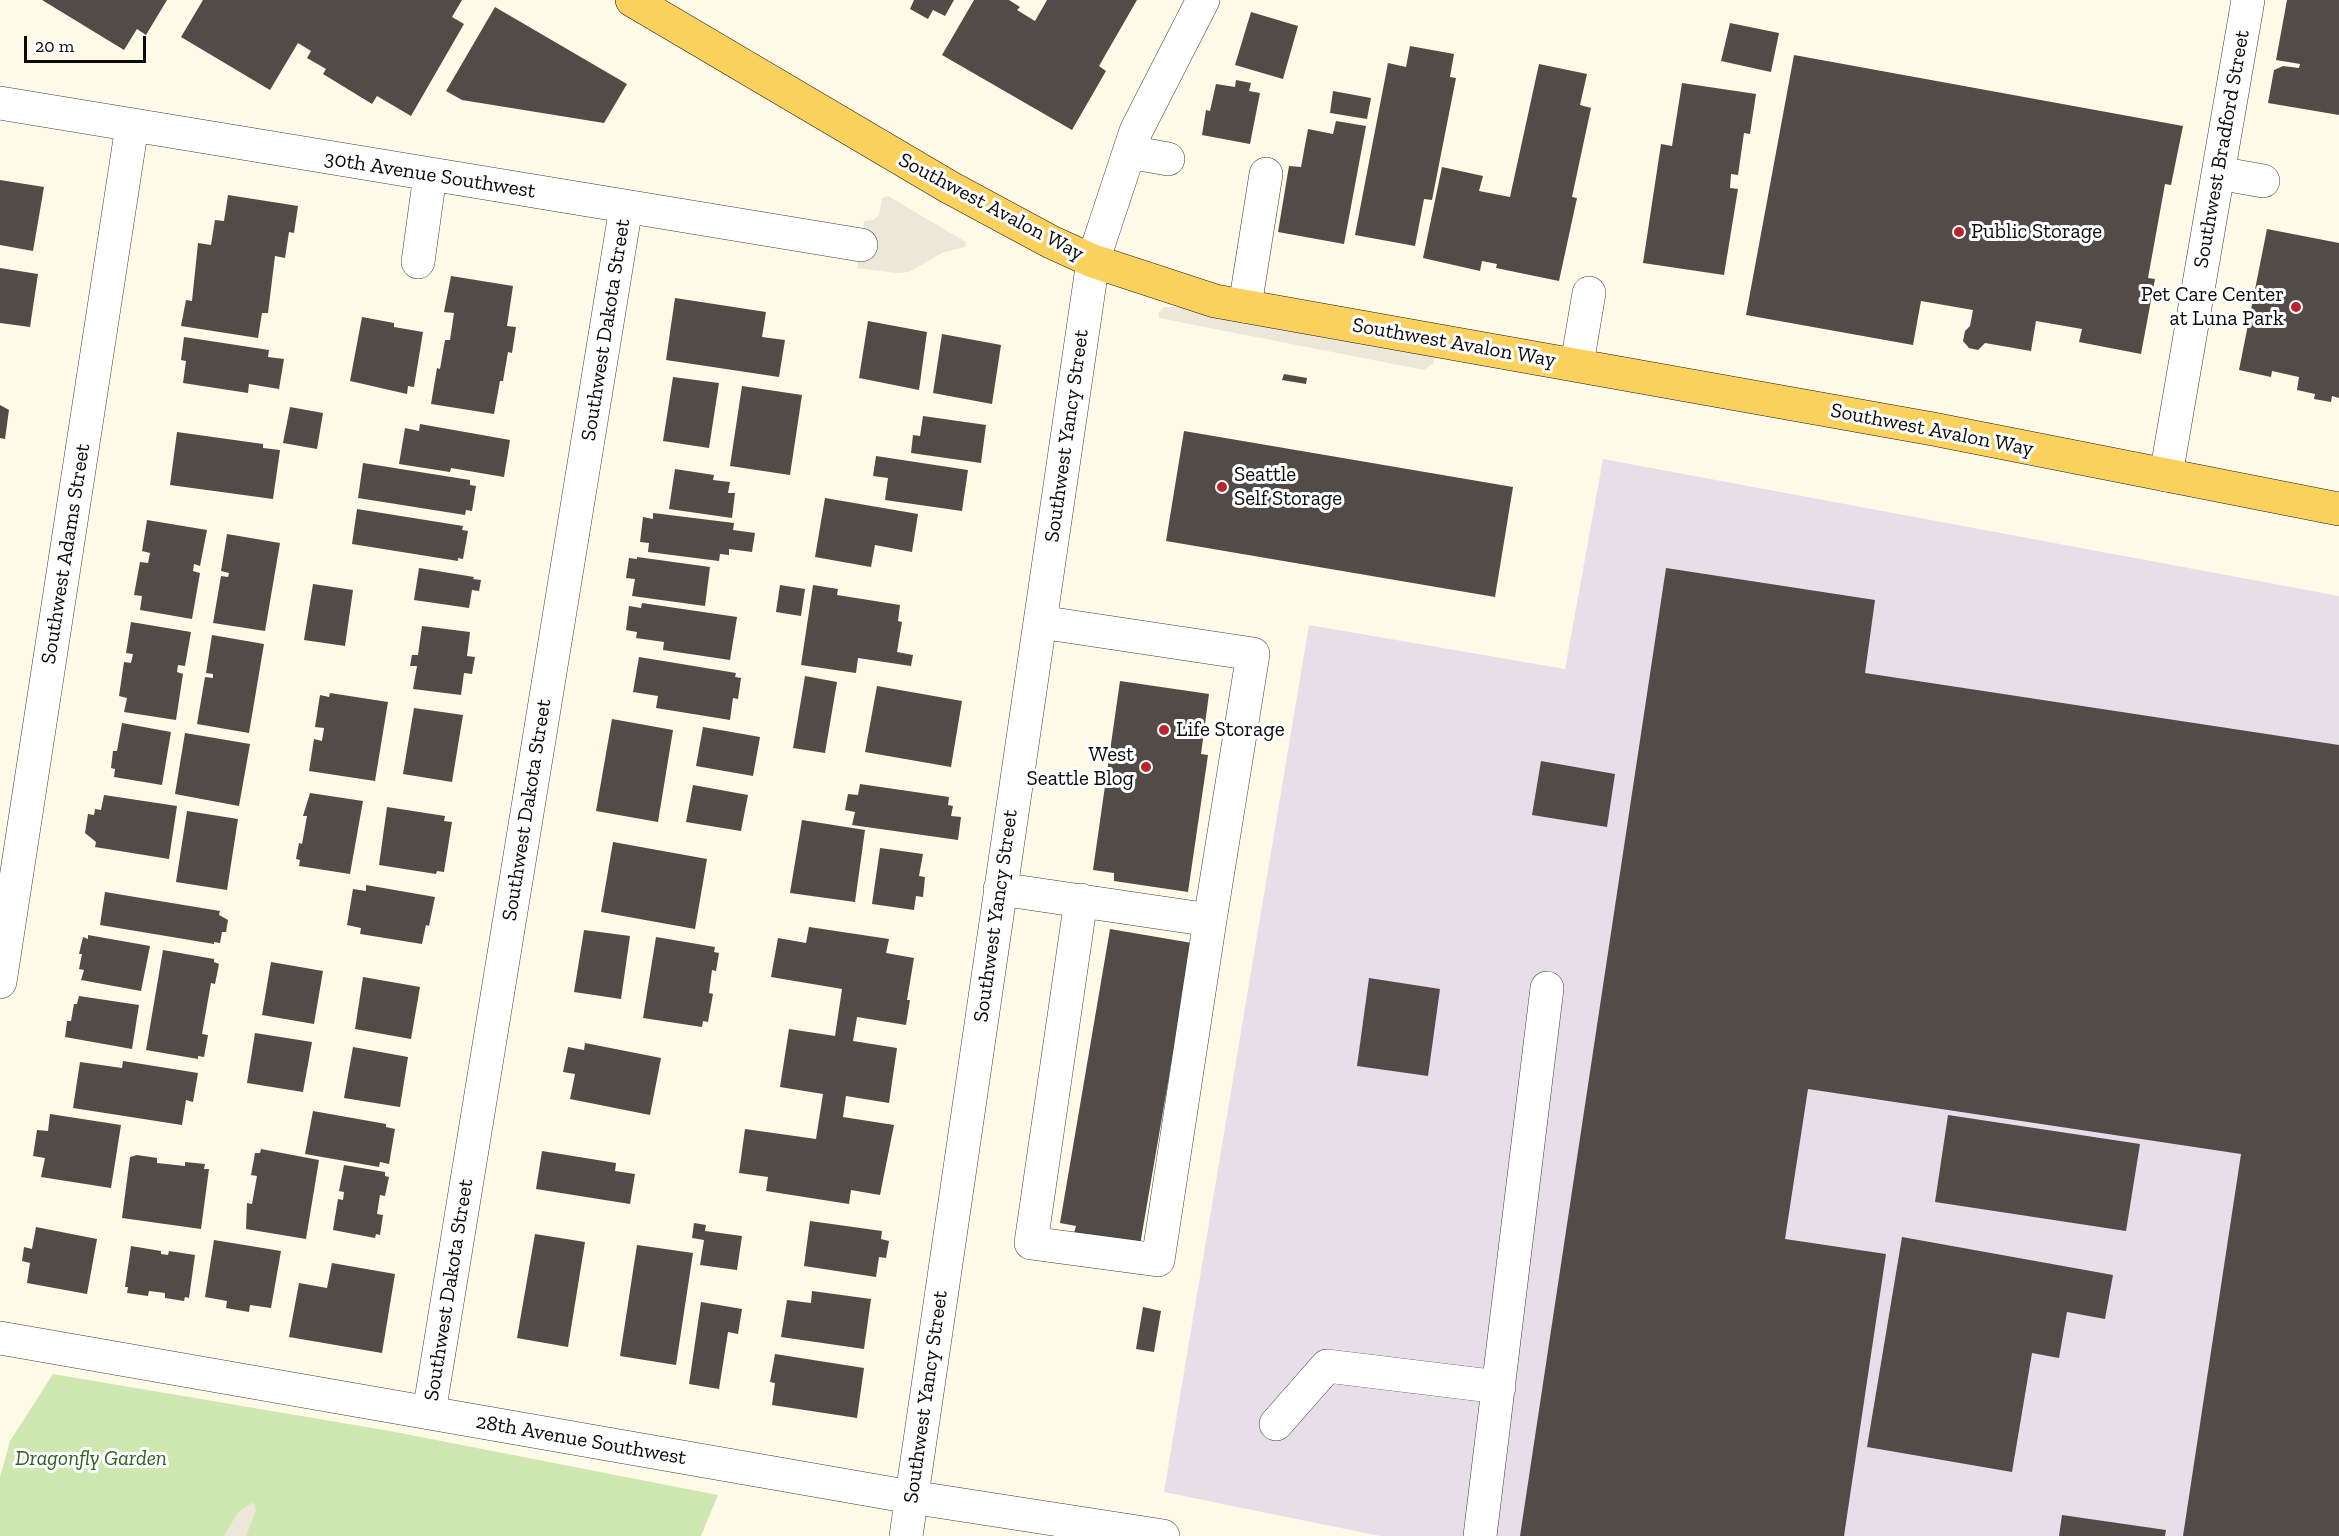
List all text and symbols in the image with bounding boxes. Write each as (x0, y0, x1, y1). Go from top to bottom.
scale bar (27, 24, 148, 62)
street label: Southwest Bradford Street (2189, 28, 2255, 270)
text: 20 m (35, 35, 74, 57)
street label: 30th Avenue Southwest (323, 146, 537, 204)
street label: Southwest Avalon Way (894, 147, 1088, 267)
street label: Southwest Dakota Street (576, 217, 636, 443)
place label: Public Storage (1971, 219, 2102, 245)
marker: Public Storage (1952, 225, 1966, 239)
place label: Pet Care Center at Luna Park (2141, 282, 2284, 332)
marker: Pet Care Center at Luna Park (2289, 300, 2303, 314)
street label: Southwest Avalon Way (1350, 313, 1558, 373)
street label: Southwest Yancy Street (1040, 328, 1094, 544)
street label: Southwest Avalon Way (1828, 398, 2036, 462)
street label: Southwest Adams Street (36, 442, 96, 666)
place label: Seattle Self Storage (1234, 462, 1342, 512)
marker: Seattle Self Storage (1215, 480, 1229, 494)
street label: Southwest Dakota Street (497, 697, 557, 923)
place label: Life Storage (1176, 717, 1285, 743)
marker: Life Storage (1157, 723, 1171, 737)
place label: West Seattle Blog (1027, 742, 1134, 792)
marker: West Seattle Blog (1139, 760, 1153, 774)
street label: Southwest Yancy Street (969, 808, 1023, 1024)
street label: Southwest Dakota Street (419, 1177, 479, 1403)
street label: Southwest Yancy Street (899, 1289, 953, 1505)
street label: 28th Avenue Southwest (474, 1409, 688, 1471)
park label: Dragonfly Garden (15, 1446, 167, 1472)

